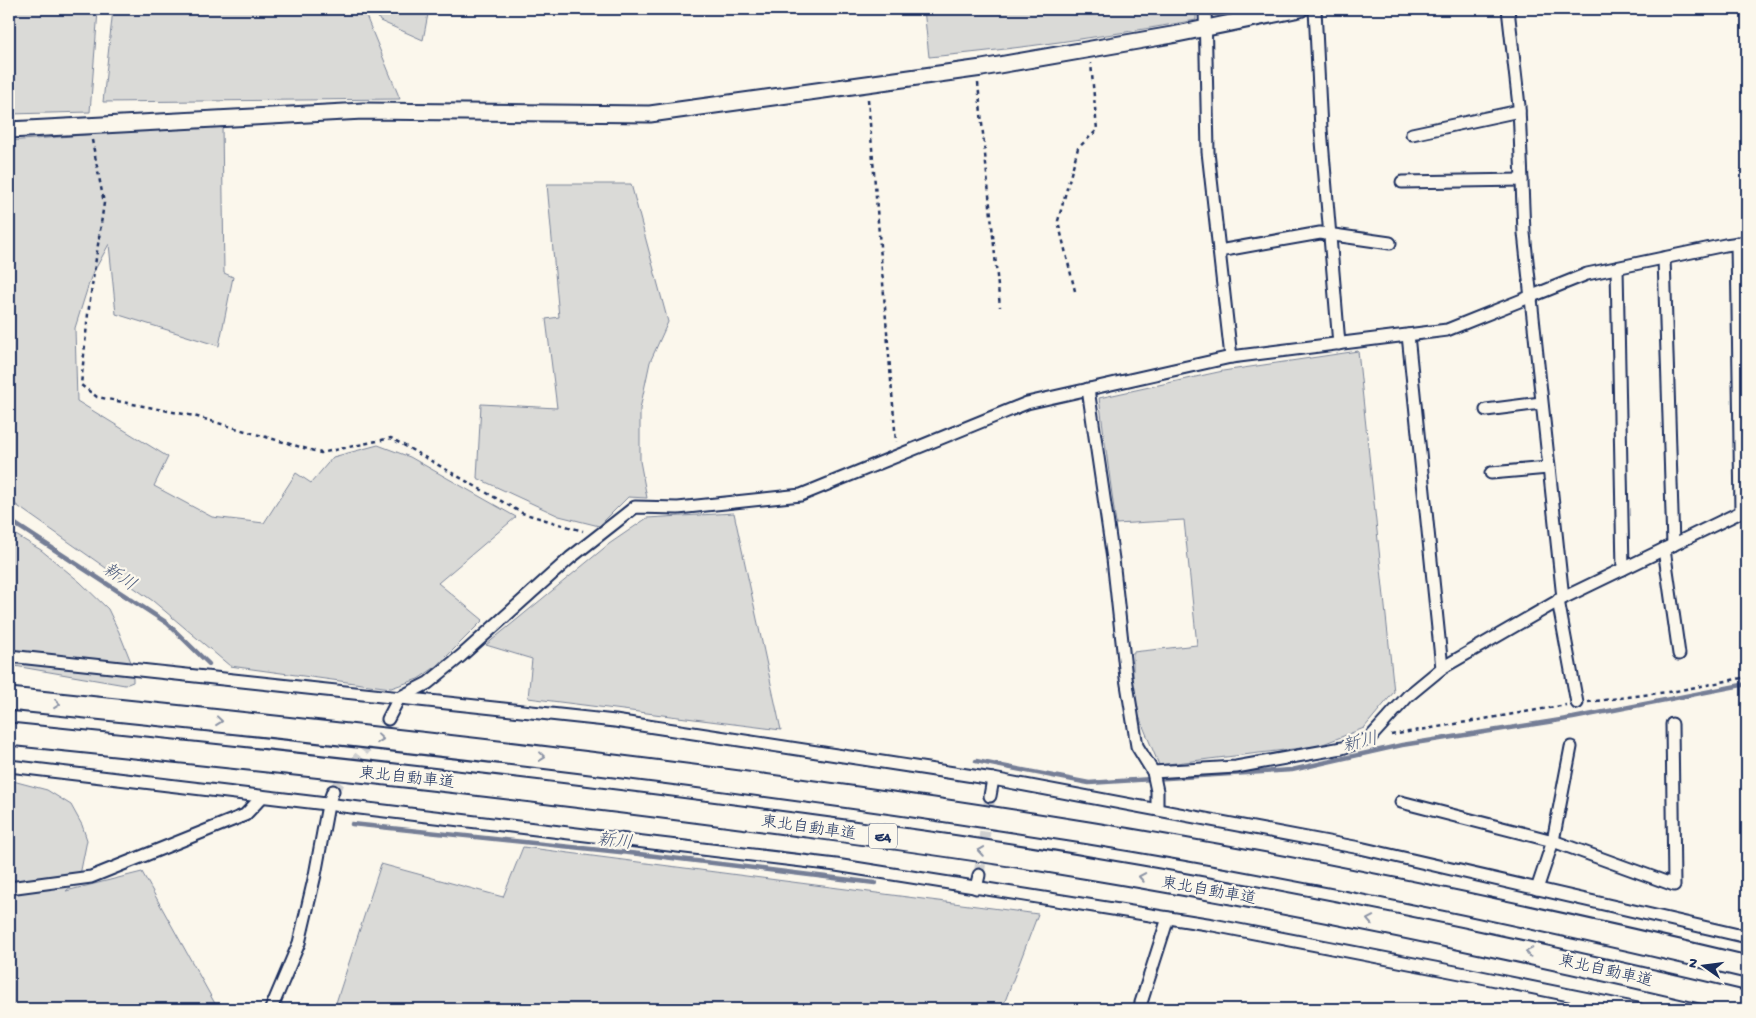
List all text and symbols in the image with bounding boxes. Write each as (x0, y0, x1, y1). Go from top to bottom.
water label: 新川 (98, 559, 140, 597)
one-way arrow (54, 698, 62, 709)
one-way arrow (215, 715, 223, 726)
water label: 新川 (1340, 728, 1380, 758)
one-way arrow (377, 733, 385, 744)
one-way arrow (538, 751, 546, 762)
street label: 東北自動車道 (358, 763, 456, 794)
street label: 東北自動車道 (760, 811, 858, 846)
road number: E4 (869, 824, 897, 848)
water label: 新川 (596, 829, 634, 855)
one-way arrow (977, 846, 985, 857)
one-way arrow (1137, 872, 1146, 883)
street label: 東北自動車道 (1159, 873, 1258, 910)
one-way arrow (1366, 915, 1375, 925)
north arrow (1678, 940, 1728, 990)
one-way arrow (1525, 947, 1534, 958)
street label: 東北自動車道 (1556, 950, 1655, 992)
text: N (1684, 957, 1703, 970)

